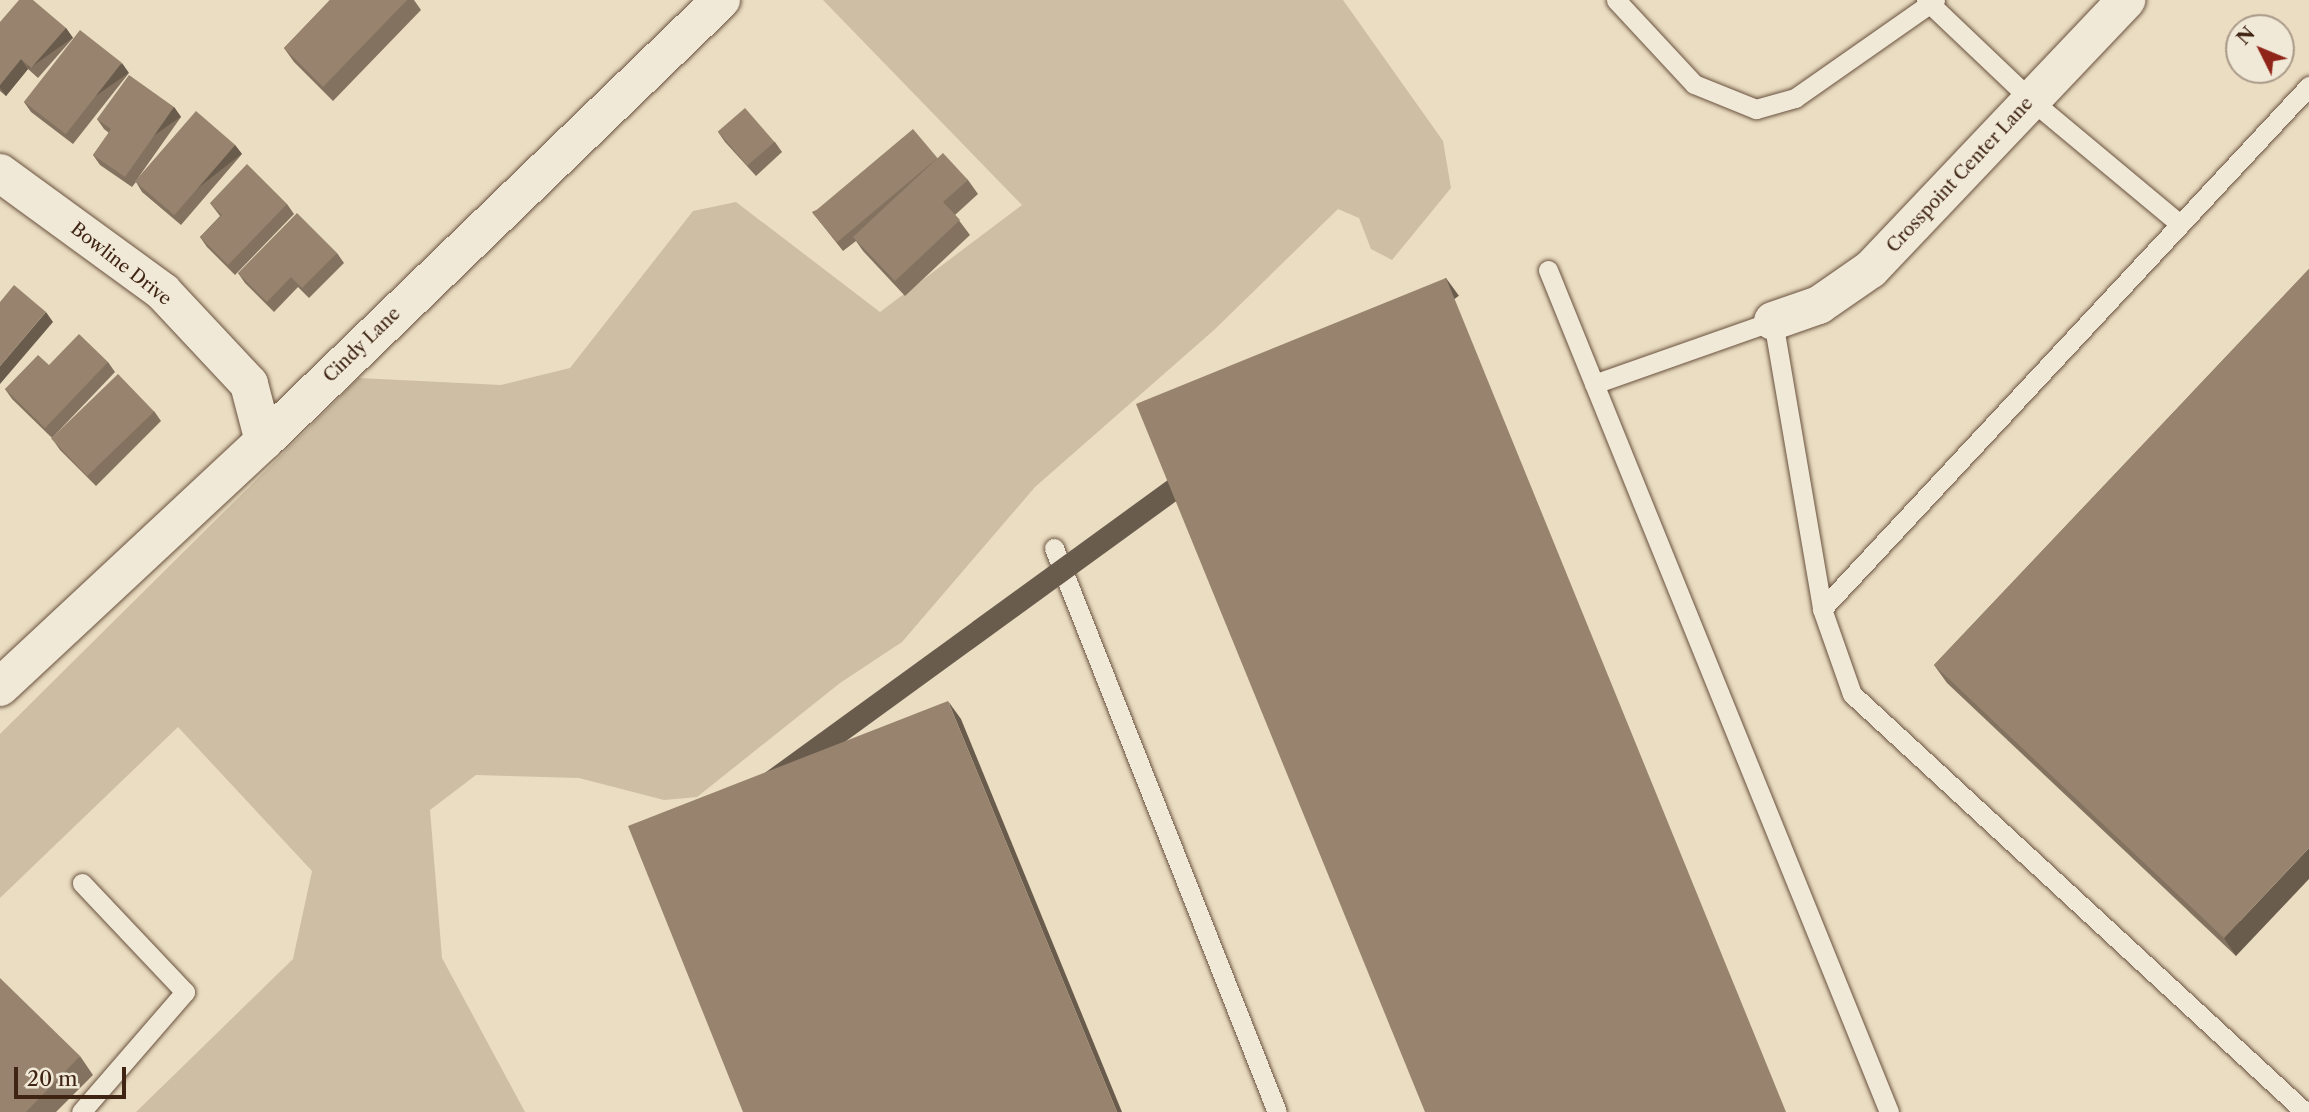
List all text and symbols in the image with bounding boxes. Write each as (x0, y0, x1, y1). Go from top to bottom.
north arrow (2225, 14, 2295, 84)
text: N (2232, 22, 2260, 50)
street label: Crosspoint Center Lane (1882, 93, 2038, 257)
street label: Bowline Drive (66, 218, 176, 310)
street label: Cindy Lane (319, 303, 405, 387)
scale bar (18, 1052, 130, 1096)
text: 20 m (27, 1066, 78, 1091)

